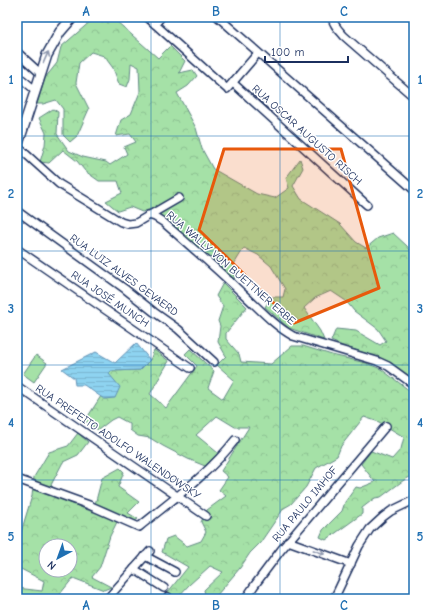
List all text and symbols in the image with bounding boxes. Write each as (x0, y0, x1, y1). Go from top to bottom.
text: A (82, 4, 90, 19)
text: B (212, 4, 220, 19)
text: C (340, 4, 348, 19)
scale bar (265, 38, 348, 64)
text: 100 m (271, 45, 304, 59)
one-way arrow (43, 51, 51, 63)
text: 1 (8, 72, 14, 87)
text: 1 (417, 72, 423, 87)
street label: RUA OSCAR AUGUSTO RISCH (249, 82, 365, 188)
text: 2 (8, 186, 14, 201)
text: 2 (417, 186, 423, 201)
street label: RUA WALLY VON BUETTNER ERBE (164, 208, 298, 328)
street label: RUA LUIZ ALVES GEVAERD (67, 231, 181, 319)
street label: RUA JOSÉ MUNCH (69, 267, 152, 330)
text: 3 (8, 301, 14, 316)
text: 3 (417, 301, 423, 316)
street label: RUA PREFEITO ADOLFO WALENDOWSKY (33, 382, 203, 502)
text: 4 (8, 415, 14, 430)
text: 4 (417, 415, 423, 430)
street label: RUA PAULO IMHOF (270, 463, 341, 544)
text: 5 (8, 529, 15, 544)
text: 5 (417, 529, 424, 544)
north arrow (38, 538, 78, 578)
one-way arrow (313, 549, 325, 557)
text: N (45, 558, 59, 572)
text: A (82, 598, 90, 613)
text: B (212, 598, 220, 613)
text: C (340, 598, 348, 613)

